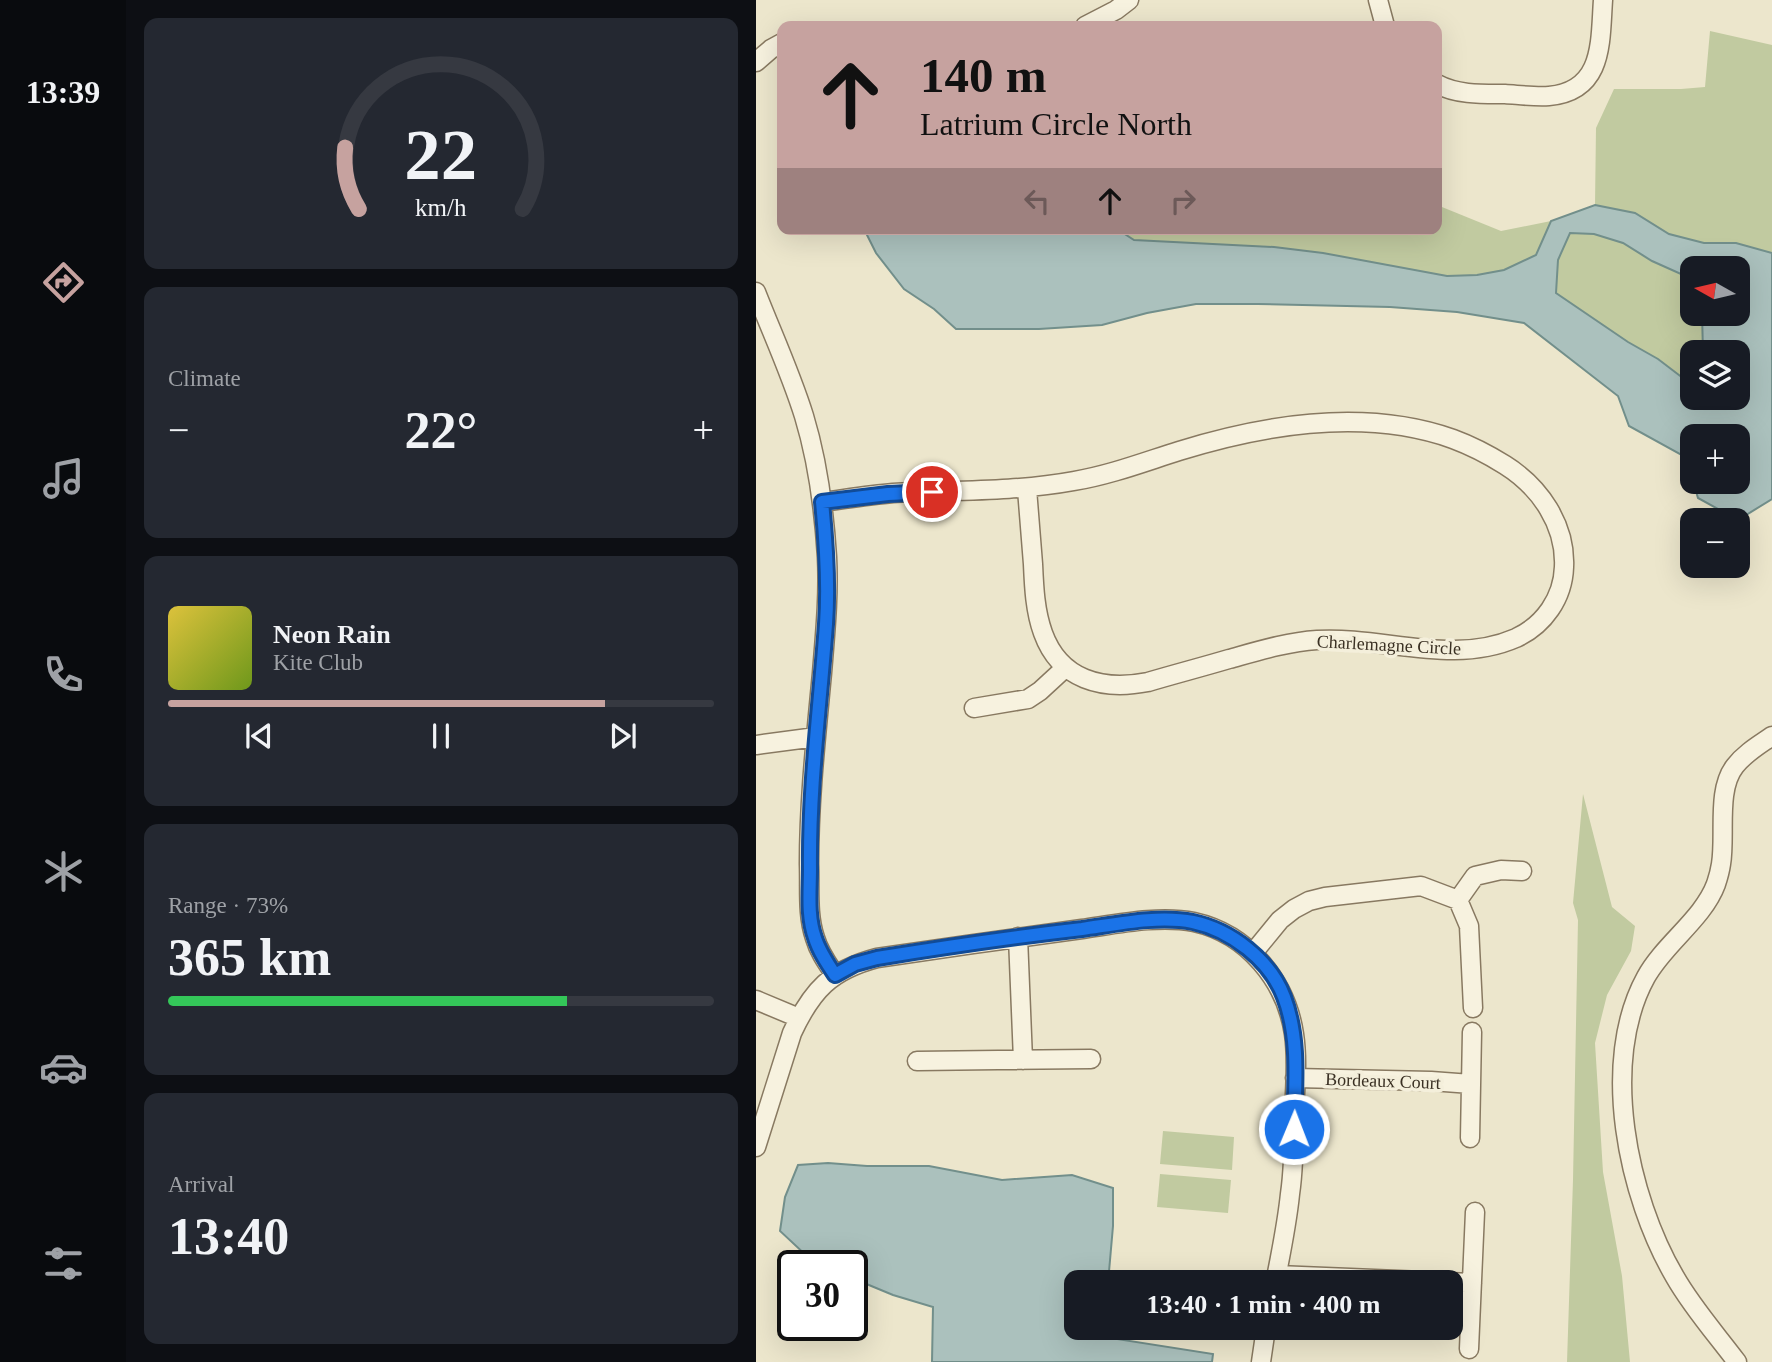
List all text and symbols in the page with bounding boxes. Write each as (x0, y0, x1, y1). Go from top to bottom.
text: 140 m (920, 48, 1047, 103)
icon: ahead (805, 49, 896, 140)
text: 13:39 (26, 74, 100, 110)
text: Latrium Circle North (920, 106, 1192, 142)
text: 22 (405, 115, 477, 196)
icon: left (1018, 182, 1056, 220)
icon: ahead (1091, 182, 1129, 220)
icon: right (1164, 182, 1202, 220)
text: km/h (415, 194, 467, 221)
north arrow (1680, 256, 1750, 326)
map controls (1680, 256, 1750, 578)
icon: directions (39, 258, 88, 307)
button: layers (1680, 340, 1750, 410)
text: Climate (168, 366, 241, 391)
text: 22° (405, 402, 477, 459)
text: − (168, 409, 189, 451)
text: + (693, 409, 714, 451)
button: + (1680, 424, 1750, 494)
icon: music (39, 454, 88, 503)
pin (902, 462, 962, 522)
icon: arrive (913, 473, 951, 511)
button: − (1680, 508, 1750, 578)
text: Neon Rain (273, 620, 391, 649)
street label: Charlemagne Circle (1316, 631, 1462, 659)
icon: phone (39, 650, 88, 699)
text: Kite Club (273, 650, 363, 675)
icon: previous (240, 717, 278, 755)
icon: pause (422, 717, 460, 755)
icon: next (604, 717, 642, 755)
icon: climate (39, 847, 88, 896)
text: Range · 73% (168, 893, 288, 918)
text: 365 km (168, 929, 331, 986)
icon: car (39, 1043, 88, 1092)
street label: Bordeaux Court (1325, 1069, 1441, 1093)
position arrow (1257, 1092, 1331, 1166)
text: Arrival (168, 1172, 234, 1197)
text: 13:40 (168, 1208, 289, 1265)
icon: filters (39, 1239, 88, 1288)
speed limit sign: 30 (777, 1250, 868, 1341)
text: 13:40 · 1 min · 400 m (1147, 1290, 1381, 1319)

